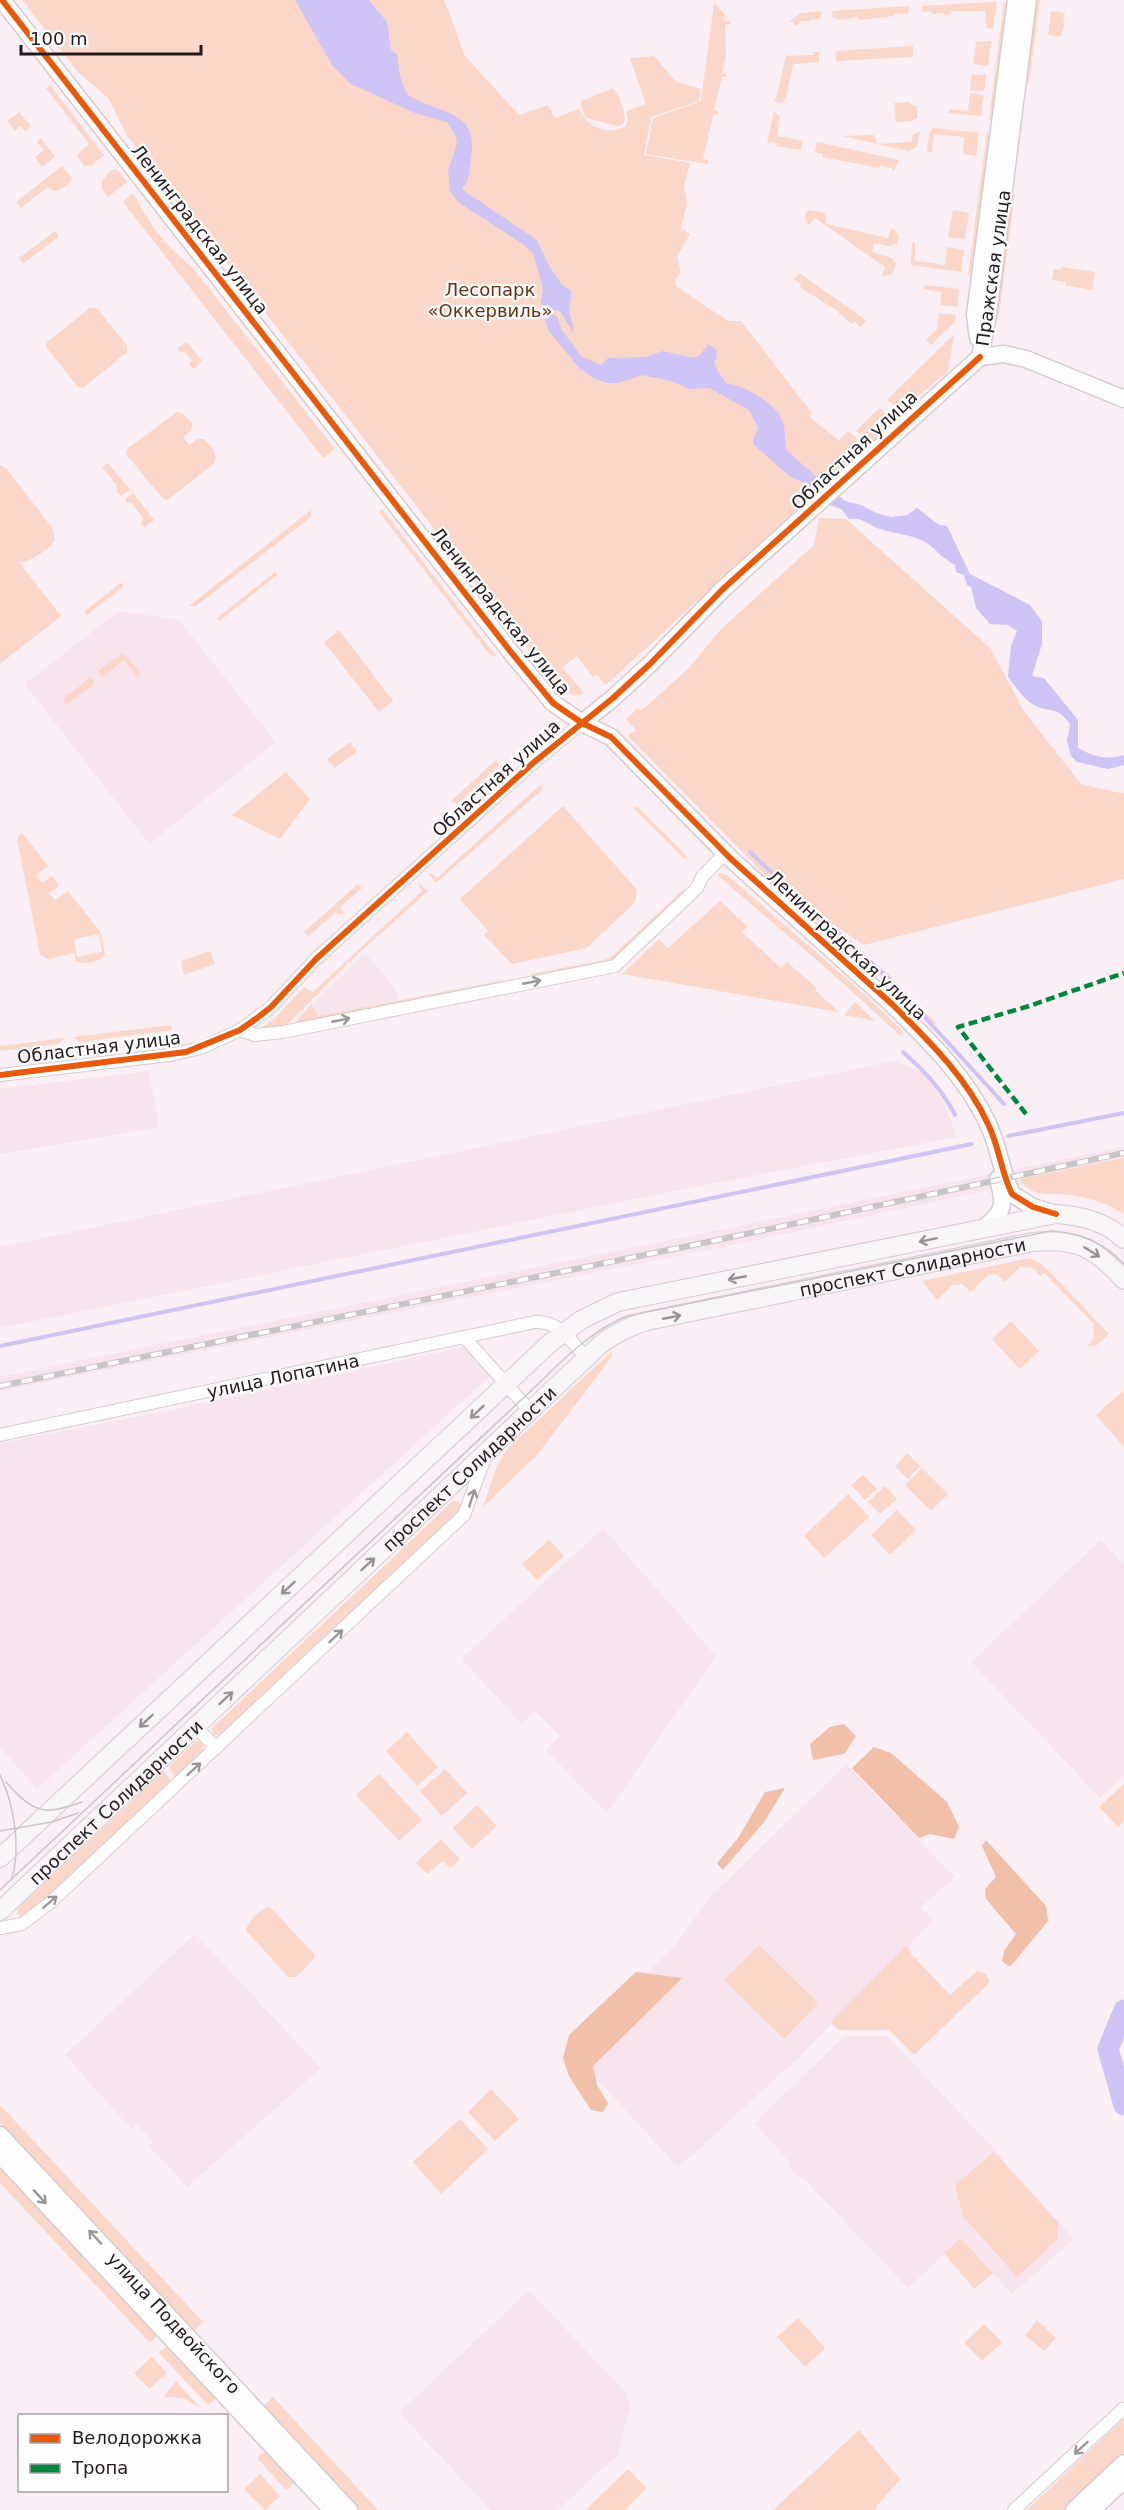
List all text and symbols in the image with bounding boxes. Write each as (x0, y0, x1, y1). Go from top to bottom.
scale bar (21, 18, 201, 56)
text: 100 m (30, 28, 88, 49)
street label: Ленинградская улица (127, 140, 273, 318)
street label: Пражская улица (972, 188, 1014, 348)
park label: Лесопарк «Оккервиль» (428, 279, 552, 321)
street label: Областная улица (787, 386, 921, 514)
street label: Ленинградская улица (427, 523, 575, 699)
street label: Областная улица (428, 715, 564, 841)
street label: Ленинградская улица (763, 866, 931, 1024)
one-way arrow (522, 976, 541, 987)
one-way arrow (330, 1014, 350, 1025)
street label: Областная улица (16, 1027, 182, 1067)
street label: проспект Солидарности (797, 1233, 1028, 1300)
one-way arrow (918, 1235, 938, 1246)
one-way arrow (1083, 1246, 1100, 1258)
one-way arrow (727, 1273, 747, 1284)
one-way arrow (661, 1311, 681, 1322)
street label: улица Лопатина (205, 1350, 361, 1402)
street label: проспект Солидарности (378, 1382, 560, 1555)
one-way arrow (469, 1404, 484, 1419)
one-way arrow (467, 1489, 478, 1508)
one-way arrow (360, 1557, 375, 1571)
one-way arrow (281, 1581, 296, 1595)
one-way arrow (328, 1629, 343, 1643)
one-way arrow (219, 1691, 234, 1705)
one-way arrow (139, 1714, 154, 1728)
street label: проспект Солидарности (25, 1715, 207, 1889)
one-way arrow (186, 1762, 201, 1777)
one-way arrow (43, 1895, 58, 1909)
one-way arrow (33, 2190, 47, 2205)
one-way arrow (88, 2229, 102, 2244)
street label: улица Подвойского (103, 2248, 245, 2398)
legend (18, 2414, 228, 2492)
text: Велодорожка (72, 2427, 202, 2448)
one-way arrow (1074, 2441, 1089, 2455)
text: Тропа (71, 2457, 128, 2478)

